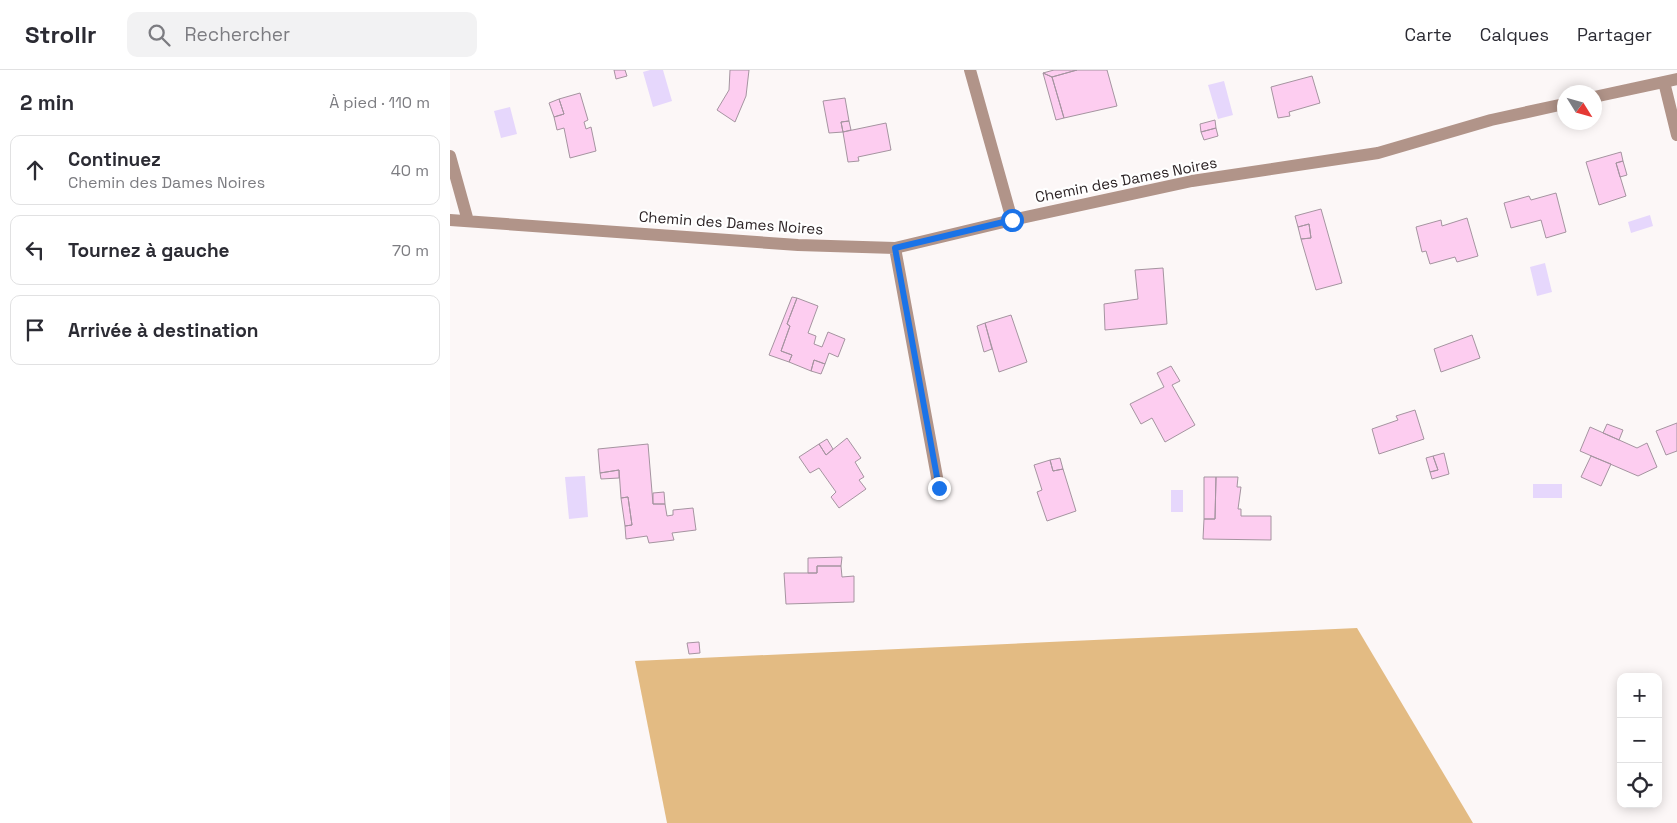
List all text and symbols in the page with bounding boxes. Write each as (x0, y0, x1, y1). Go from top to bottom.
search box (127, 12, 477, 57)
text: Strollr (25, 19, 97, 50)
icon: search (145, 21, 173, 49)
text: Rechercher (185, 22, 290, 47)
text: Carte (1405, 23, 1452, 46)
text: Calques (1480, 23, 1549, 46)
text: Partager (1577, 23, 1652, 46)
north arrow (1557, 85, 1602, 130)
text: 2 min (20, 89, 74, 116)
text: À pied · 110 m (329, 92, 430, 113)
text: Continuez (68, 147, 161, 172)
street label: Chemin des Dames Noires (1033, 153, 1219, 206)
icon: ahead (21, 156, 49, 184)
text: 40 m (391, 160, 429, 181)
text: Chemin des Dames Noires (68, 172, 265, 193)
street label: Chemin des Dames Noires (638, 207, 824, 238)
route start (1001, 209, 1024, 232)
icon: left (21, 236, 49, 264)
text: Tournez à gauche (68, 238, 230, 263)
text: 70 m (392, 240, 429, 261)
icon: arrive (21, 316, 49, 344)
text: Arrivée à destination (68, 318, 258, 343)
route end (928, 477, 951, 500)
map controls (1617, 673, 1662, 808)
button: + (1617, 673, 1662, 718)
button: − (1617, 718, 1662, 763)
button: locate (1617, 763, 1662, 808)

